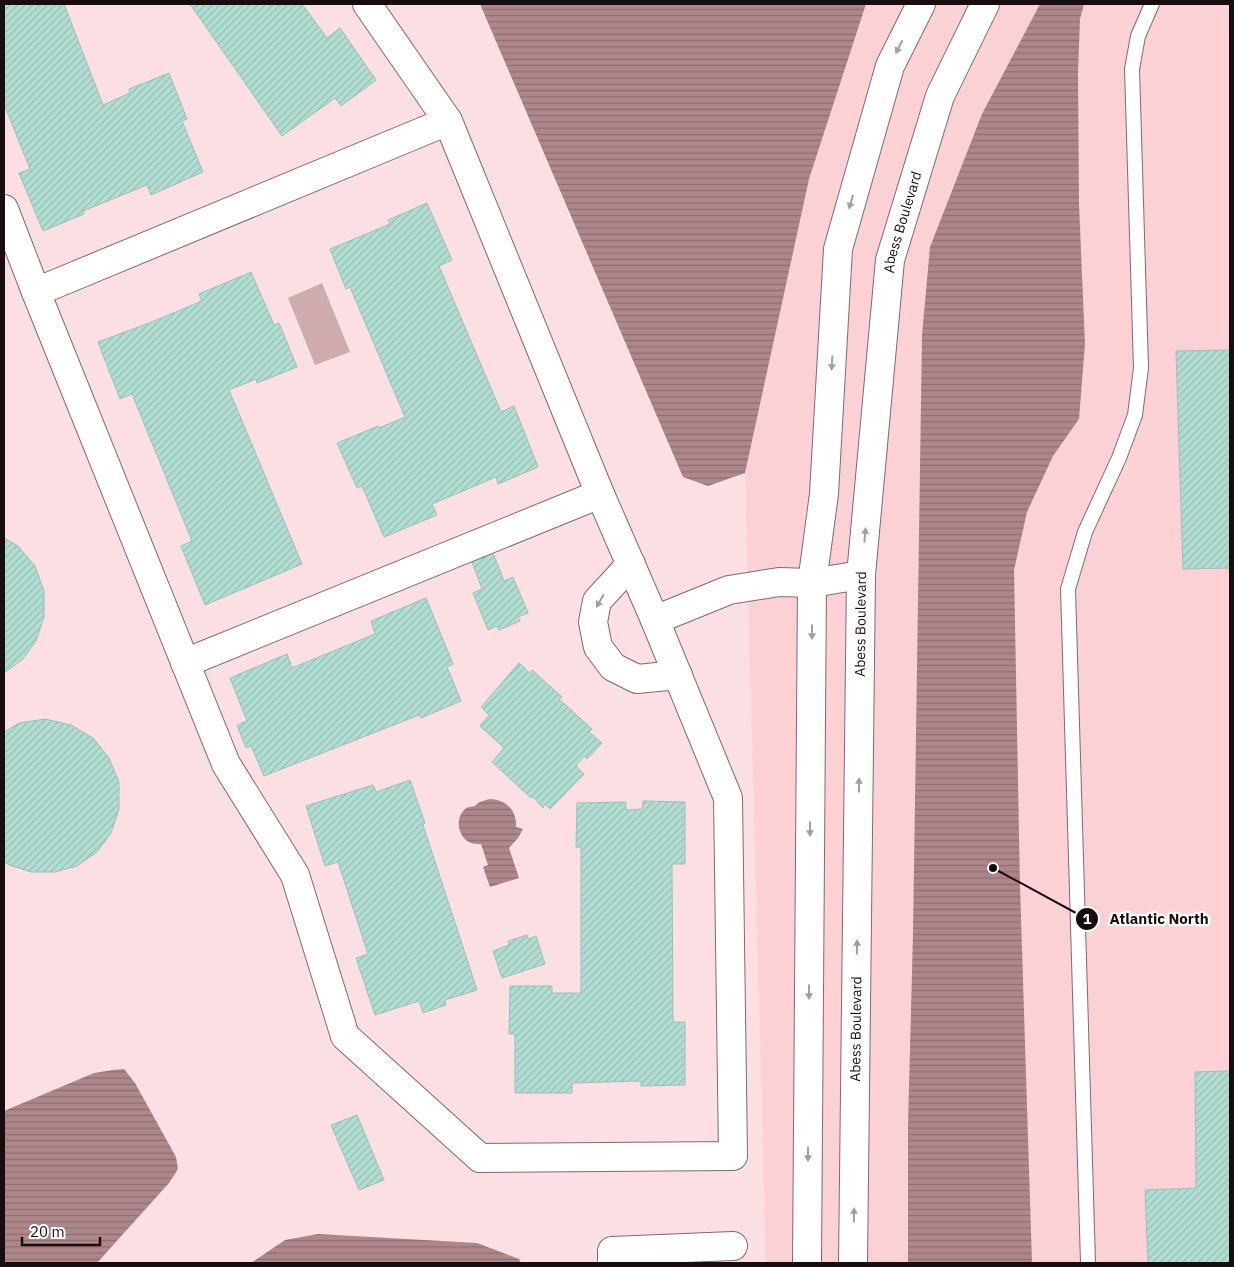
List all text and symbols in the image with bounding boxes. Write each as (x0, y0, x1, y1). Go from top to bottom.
one-way arrow (895, 40, 903, 54)
street label: Abess Boulevard (880, 169, 926, 274)
one-way arrow (847, 195, 855, 210)
one-way arrow (827, 355, 835, 371)
one-way arrow (861, 526, 869, 542)
street label: Abess Boulevard (851, 571, 870, 677)
one-way arrow (595, 594, 604, 608)
one-way arrow (808, 624, 816, 640)
one-way arrow (855, 776, 863, 792)
one-way arrow (806, 822, 814, 838)
callout: Atlantic North (1074, 904, 1218, 934)
text: 1 (1082, 909, 1092, 928)
text: Atlantic North (1109, 909, 1209, 928)
one-way arrow (853, 939, 861, 955)
street label: Abess Boulevard (846, 976, 865, 1082)
one-way arrow (805, 984, 813, 1000)
one-way arrow (804, 1147, 812, 1163)
one-way arrow (850, 1206, 858, 1222)
scale bar (22, 1214, 100, 1246)
text: 20 m (30, 1222, 65, 1241)

